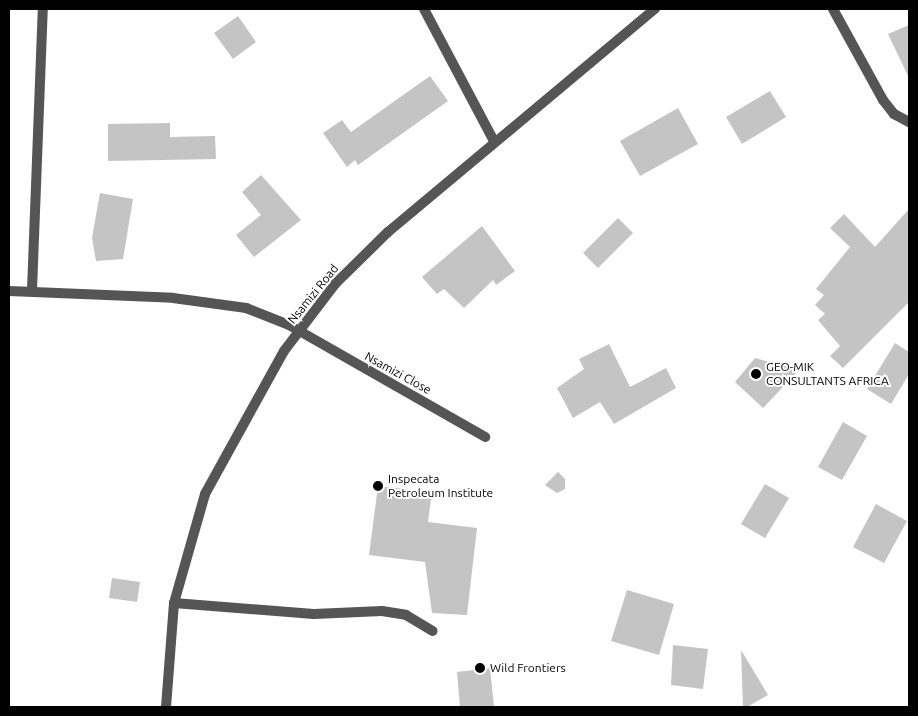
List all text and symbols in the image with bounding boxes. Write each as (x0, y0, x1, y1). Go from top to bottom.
street label: Nsamizi Road (285, 261, 341, 327)
street label: Nsamizi Close (362, 349, 434, 397)
place label: GEO-MIK CONSULTANTS AFRICA (766, 360, 889, 388)
marker: GEO-MIK CONSULTANTS AFRICA (750, 368, 762, 380)
place label: Inspecata Petroleum Institute (388, 472, 493, 500)
marker: Inspecata Petroleum Institute (372, 480, 384, 492)
place label: Wild Frontiers (490, 661, 566, 675)
marker: Wild Frontiers (474, 662, 486, 674)

